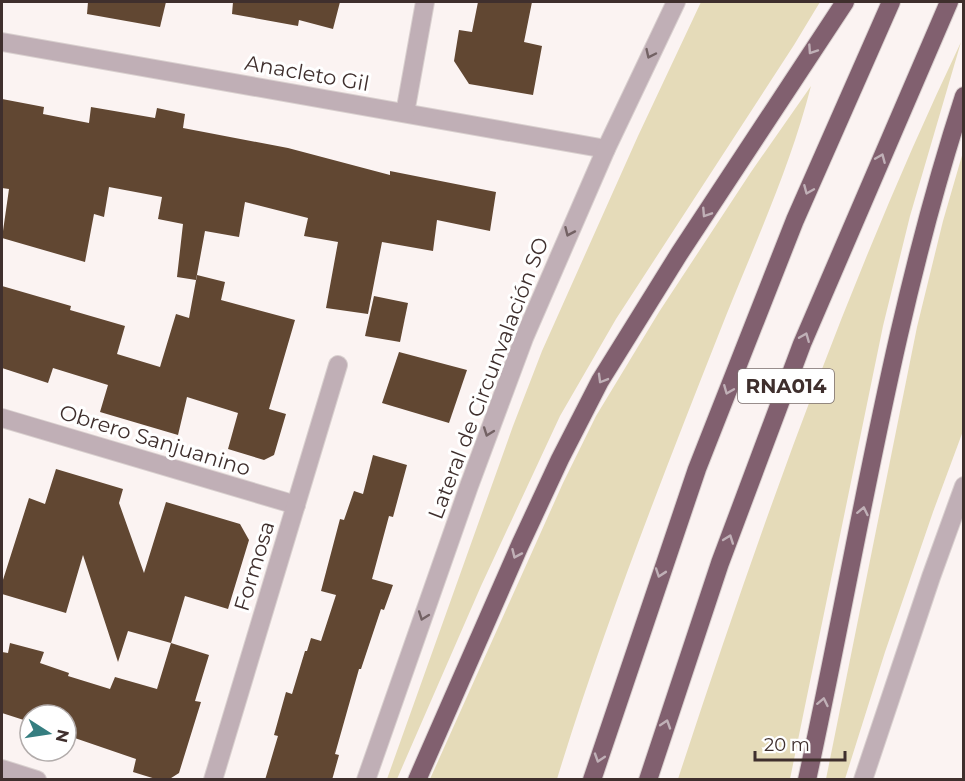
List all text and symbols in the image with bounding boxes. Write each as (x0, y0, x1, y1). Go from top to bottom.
one-way arrow (808, 43, 819, 54)
one-way arrow (646, 48, 658, 59)
street label: Anacleto Gil (243, 50, 371, 96)
one-way arrow (874, 153, 886, 164)
one-way arrow (804, 183, 816, 194)
one-way arrow (702, 207, 713, 218)
one-way arrow (565, 225, 577, 236)
street label: Lateral de Circunvalación SO (423, 234, 553, 522)
one-way arrow (798, 333, 810, 344)
road number: RNA014 (738, 369, 834, 403)
one-way arrow (598, 372, 609, 383)
one-way arrow (723, 384, 735, 395)
street label: Obrero Sanjuanino (56, 399, 254, 481)
one-way arrow (483, 426, 496, 437)
one-way arrow (855, 506, 868, 516)
street label: Formosa (229, 518, 279, 614)
one-way arrow (722, 534, 734, 545)
one-way arrow (512, 547, 524, 558)
one-way arrow (655, 567, 668, 578)
one-way arrow (418, 610, 431, 620)
one-way arrow (816, 697, 829, 707)
north arrow (18, 703, 78, 763)
one-way arrow (658, 719, 671, 730)
scale bar (755, 724, 845, 762)
text: N (52, 728, 73, 744)
text: 20 m (764, 734, 810, 756)
one-way arrow (594, 752, 606, 763)

